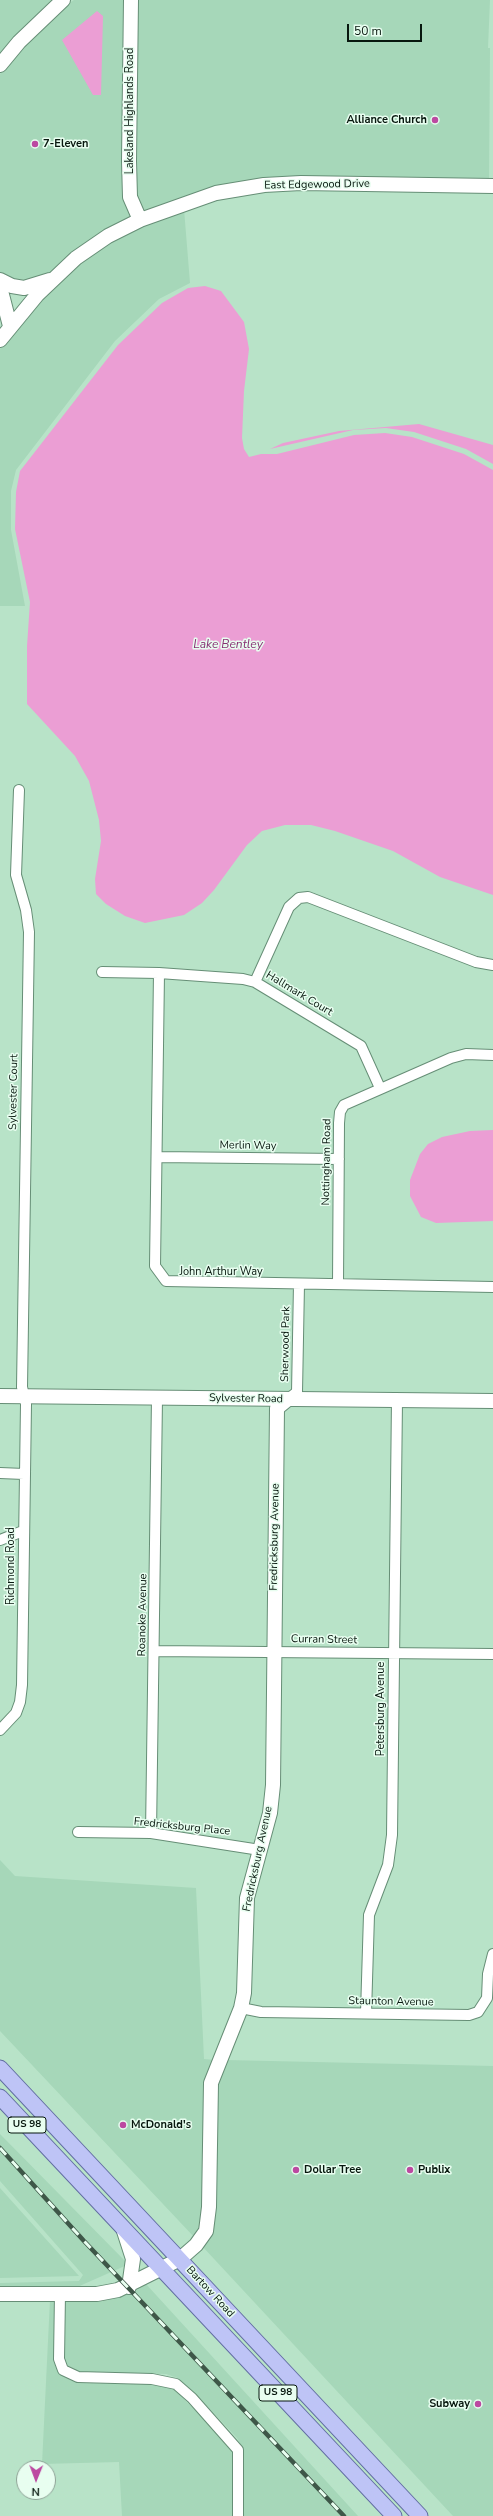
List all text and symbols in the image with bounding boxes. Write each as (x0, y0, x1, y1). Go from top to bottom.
scale bar (349, 16, 424, 42)
text: 50 m (354, 23, 382, 39)
street label: Lakeland Highlands Road (123, 48, 137, 174)
place label: Alliance Church (346, 113, 427, 127)
marker: Alliance Church (430, 115, 440, 125)
place label: 7-Eleven (43, 137, 88, 151)
marker: 7-Eleven (30, 139, 40, 149)
street label: East Edgewood Drive (264, 177, 370, 193)
water label: Lake Bentley (193, 638, 263, 652)
street label: Hallmark Court (263, 969, 335, 1019)
street label: Sylvester Court (7, 1054, 21, 1130)
street label: Nottingham Road (320, 1118, 334, 1206)
street label: Merlin Way (219, 1139, 277, 1153)
street label: John Arthur Way (179, 1265, 263, 1279)
street label: Sherwood Park (279, 1306, 293, 1382)
street label: Sylvester Road (209, 1392, 283, 1406)
street label: Fredricksburg Avenue (267, 1483, 283, 1591)
street label: Richmond Road (4, 1527, 18, 1605)
street label: Roanoke Avenue (136, 1573, 150, 1657)
street label: Curran Street (291, 1633, 357, 1647)
street label: Petersburg Avenue (374, 1662, 388, 1756)
street label: Fredricksburg Avenue (240, 1805, 276, 1913)
street label: Fredricksburg Place (133, 1815, 231, 1839)
street label: Staunton Avenue (348, 1995, 434, 2009)
road number: US 98 (8, 2117, 46, 2133)
place label: McDonald's (131, 2118, 191, 2132)
marker: McDonald's (118, 2120, 128, 2130)
place label: Dollar Tree (304, 2163, 361, 2177)
place label: Publix (418, 2163, 450, 2177)
marker: Dollar Tree (291, 2165, 301, 2175)
marker: Publix (405, 2165, 415, 2175)
street label: Bartow Road (183, 2264, 237, 2320)
road number: US 98 (259, 2385, 297, 2401)
place label: Subway (429, 2397, 470, 2411)
marker: Subway (473, 2399, 483, 2409)
north arrow (16, 2460, 56, 2500)
text: N (32, 2484, 40, 2499)

